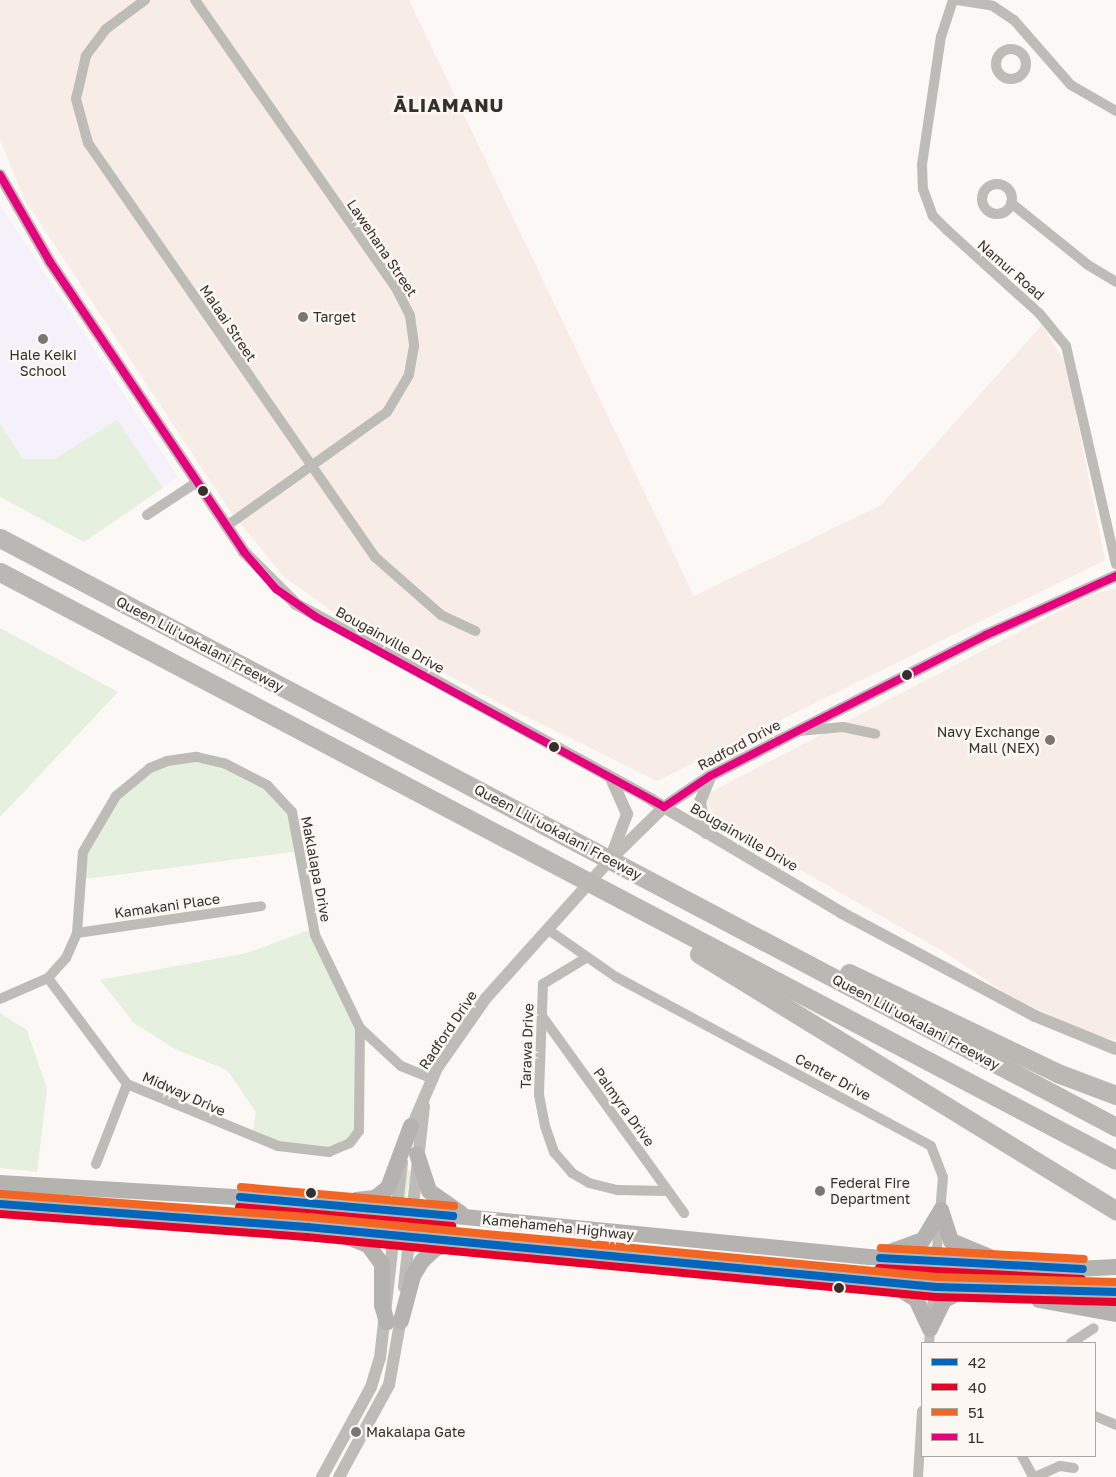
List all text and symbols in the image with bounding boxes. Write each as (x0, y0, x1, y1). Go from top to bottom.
district label: ĀLIAMANU (393, 94, 505, 116)
street label: Lawehana Street (343, 196, 421, 300)
street label: Namur Road (974, 237, 1048, 303)
street label: Malaai Street (196, 281, 260, 365)
place label: Target (313, 309, 356, 325)
marker: Target (297, 311, 309, 323)
marker: Hale Keiki School (37, 333, 49, 345)
place label: Hale Keiki School (9, 347, 77, 380)
unlabelled marker (198, 486, 208, 496)
street label: Queen Liliʻuokalani Freeway (113, 593, 287, 695)
street label: Bougainville Drive (333, 603, 447, 677)
unlabelled marker (902, 670, 912, 680)
street label: Radford Drive (695, 716, 783, 774)
place label: Navy Exchange Mall (NEX) (937, 724, 1040, 756)
marker: Navy Exchange Mall (NEX) (1044, 734, 1056, 746)
unlabelled marker (549, 742, 559, 752)
street label: Queen Liliʻuokalani Freeway (471, 781, 645, 883)
street label: Bougainville Drive (687, 799, 801, 875)
street label: Maklalapa Drive (298, 815, 334, 923)
street label: Kamakani Place (113, 890, 221, 922)
street label: Queen Liliʻuokalani Freeway (829, 971, 1003, 1073)
street label: Radford Drive (415, 987, 481, 1073)
street label: Tarawa Drive (517, 1003, 537, 1089)
street label: Center Drive (792, 1050, 874, 1104)
street label: Palmyra Drive (590, 1065, 658, 1149)
street label: Midway Drive (140, 1068, 228, 1120)
place label: Federal Fire Department (830, 1175, 910, 1208)
marker: Federal Fire Department (814, 1185, 826, 1197)
unlabelled marker (306, 1188, 316, 1198)
street label: Kamehameha Highway (481, 1211, 635, 1243)
unlabelled marker (834, 1283, 844, 1293)
legend (921, 1342, 1096, 1457)
text: 42 (968, 1353, 986, 1371)
text: 40 (968, 1378, 986, 1396)
text: 51 (968, 1403, 984, 1421)
place label: Makalapa Gate (366, 1424, 465, 1440)
marker: Makalapa Gate (350, 1426, 362, 1438)
text: 1L (968, 1428, 984, 1446)

